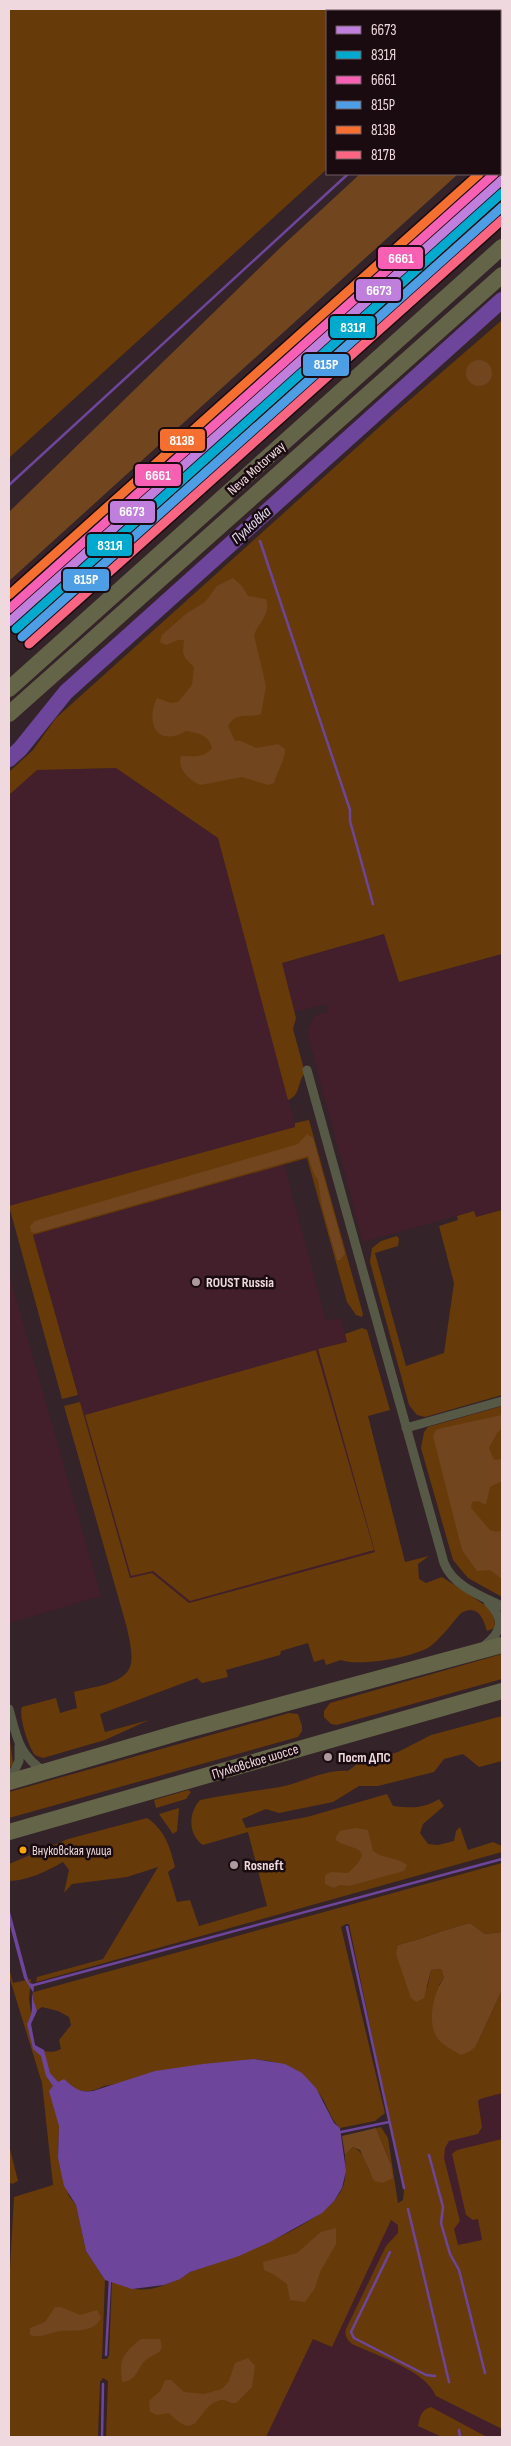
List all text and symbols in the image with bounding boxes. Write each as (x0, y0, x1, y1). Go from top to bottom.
legend (326, 10, 501, 175)
text: 6673 (371, 21, 396, 40)
text: 831Я (371, 46, 396, 65)
text: 6661 (371, 71, 397, 90)
text: 815Р (371, 96, 395, 115)
text: 813В (371, 121, 396, 140)
text: 817В (371, 146, 396, 165)
line badge: 6661 (377, 246, 424, 270)
text: 6661 (388, 250, 414, 267)
line badge: 6673 (355, 278, 402, 302)
text: 6673 (366, 282, 392, 299)
line badge: 831Я (329, 315, 376, 339)
text: 831Я (340, 319, 366, 336)
line badge: 815Р (302, 353, 350, 377)
text: 815Р (314, 356, 338, 373)
line badge: 813В (159, 428, 206, 452)
text: 813В (169, 432, 195, 449)
street label: Neva Motorway (224, 438, 289, 499)
line badge: 6661 (134, 463, 182, 487)
text: 6661 (145, 467, 171, 484)
line badge: 6673 (109, 500, 156, 524)
text: 6673 (119, 503, 145, 520)
water label: Пулковка (227, 503, 275, 548)
line badge: 831Я (86, 533, 133, 557)
text: 831Я (97, 537, 123, 554)
line badge: 815Р (62, 568, 110, 592)
text: 815Р (74, 571, 98, 588)
place label: ROUST Russia (206, 1274, 274, 1291)
marker: ROUST Russia (190, 1276, 202, 1288)
street label: Пулковское шоссе (210, 1740, 301, 1783)
place label: Пост ДПС (338, 1749, 391, 1766)
marker: Пост ДПС (322, 1751, 334, 1763)
place label: Внуковская улица (32, 1843, 111, 1859)
marker: Внуковская улица (18, 1845, 28, 1855)
place label: Rosneft (244, 1857, 284, 1874)
marker: Rosneft (228, 1859, 240, 1871)

